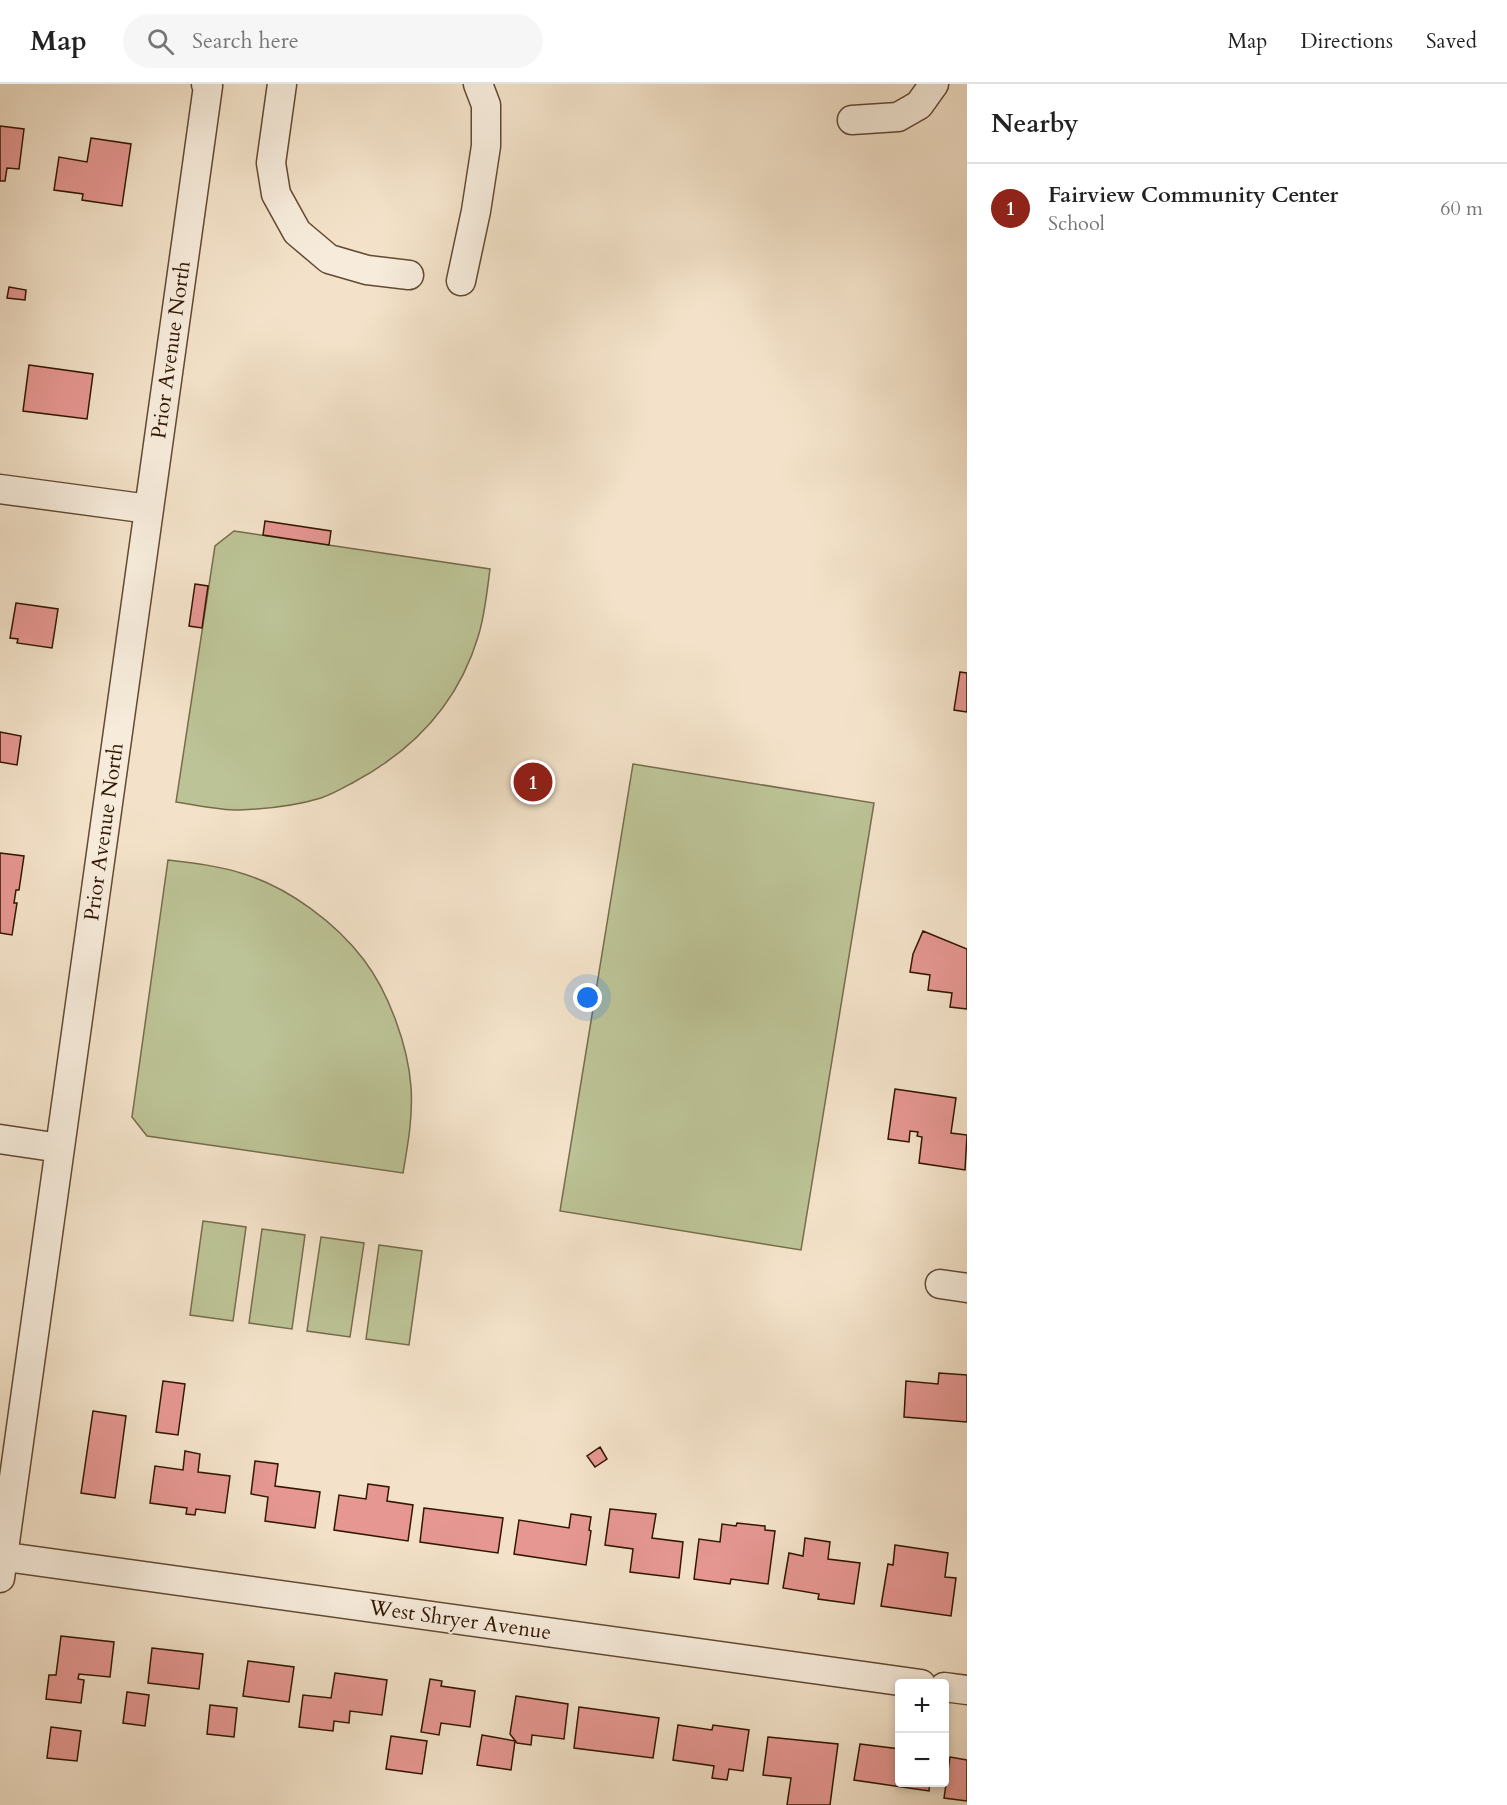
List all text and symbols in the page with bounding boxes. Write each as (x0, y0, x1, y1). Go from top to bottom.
search box (123, 14, 543, 68)
text: Map (30, 22, 87, 60)
icon: search (144, 25, 177, 58)
text: Search here (192, 26, 299, 56)
text: Map (1227, 27, 1267, 56)
text: Directions (1300, 27, 1393, 56)
text: Saved (1426, 27, 1477, 56)
text: Nearby (991, 106, 1079, 141)
text: Fairview Community Center (1048, 180, 1338, 210)
text: 1 (1005, 195, 1016, 222)
text: 60 m (1440, 195, 1483, 222)
text: School (1048, 210, 1105, 237)
street label: Prior Avenue North (144, 259, 198, 441)
street label: Prior Avenue North (77, 741, 131, 923)
pin: 1 (514, 760, 552, 804)
your location (573, 983, 602, 1012)
street label: West Shryer Avenue (366, 1593, 553, 1647)
map controls (895, 1679, 949, 1787)
button: + (895, 1679, 949, 1733)
button: − (895, 1733, 949, 1787)

